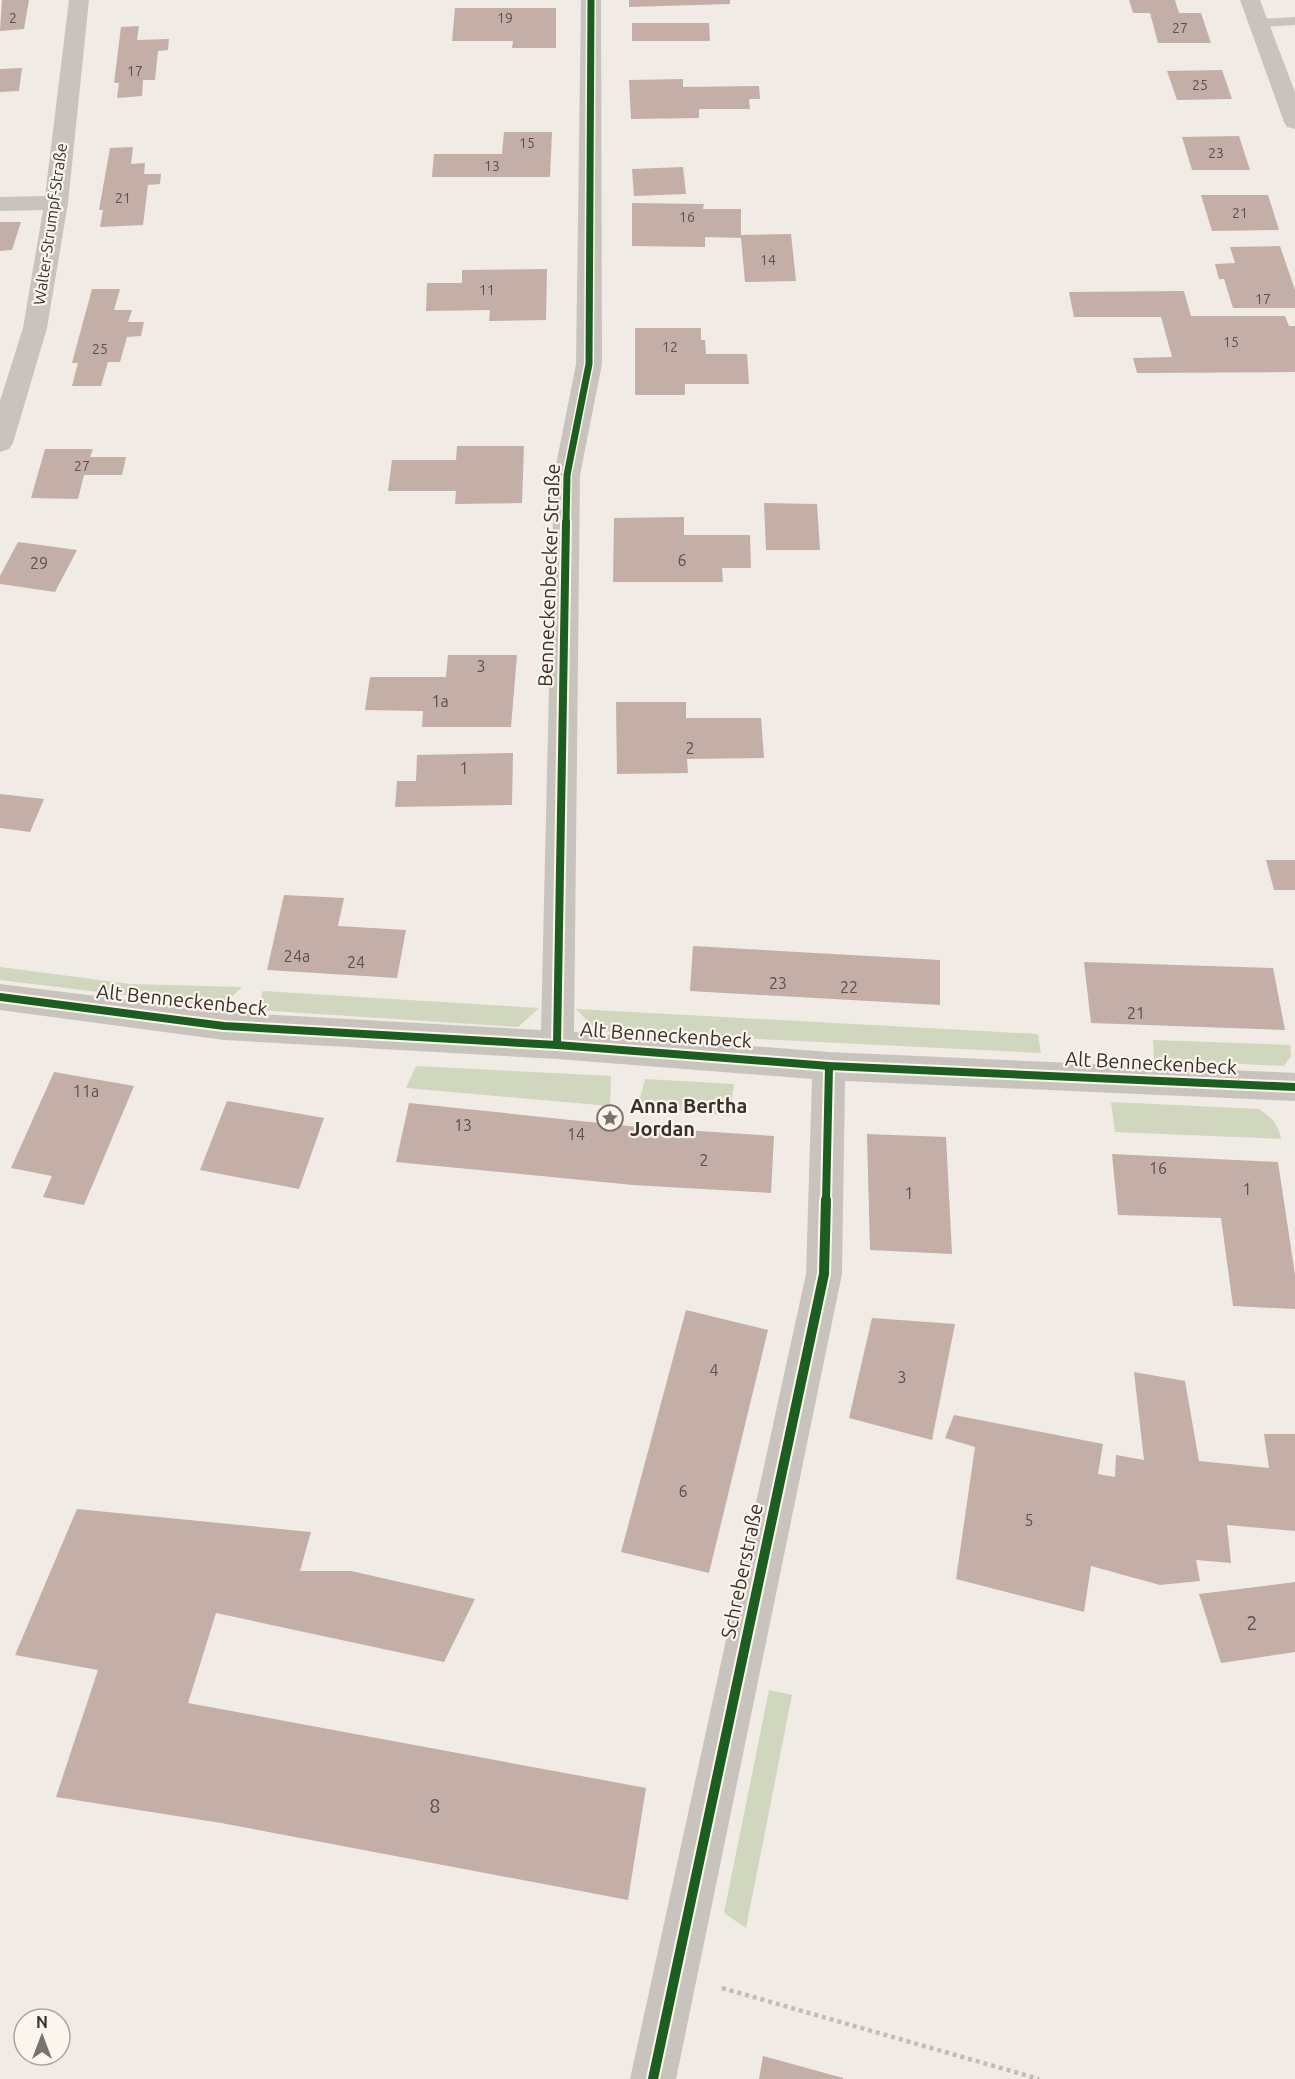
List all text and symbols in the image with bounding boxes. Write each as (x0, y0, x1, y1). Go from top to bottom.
house number: 2 (9, 10, 17, 26)
house number: 19 (497, 10, 513, 26)
house number: 27 (1172, 20, 1188, 36)
house number: 17 (127, 63, 143, 79)
house number: 25 (1192, 77, 1208, 93)
house number: 15 (519, 135, 535, 151)
street label: Walter-Strumpf-Straße (30, 142, 70, 306)
house number: 23 (1208, 145, 1224, 161)
house number: 13 (484, 158, 500, 174)
house number: 21 (115, 190, 131, 206)
house number: 21 (1232, 205, 1248, 221)
house number: 16 (679, 209, 695, 225)
house number: 14 (760, 252, 776, 268)
house number: 11 (479, 282, 495, 298)
house number: 17 (1255, 291, 1271, 307)
house number: 15 (1223, 334, 1239, 350)
house number: 12 (662, 339, 678, 355)
house number: 25 (92, 341, 108, 357)
house number: 27 (74, 458, 90, 474)
street label: Benneckenbecker Straße (533, 463, 564, 687)
house number: 6 (677, 551, 687, 569)
house number: 29 (30, 554, 48, 572)
house number: 3 (476, 657, 486, 675)
house number: 1a (431, 692, 449, 710)
house number: 2 (685, 739, 695, 757)
house number: 1 (459, 759, 469, 777)
house number: 24a (284, 947, 310, 965)
house number: 24 (347, 953, 365, 971)
house number: 23 (769, 974, 787, 992)
house number: 22 (840, 978, 858, 996)
street label: Alt Benneckenbeck (95, 979, 269, 1020)
house number: 21 (1127, 1004, 1145, 1022)
street label: Alt Benneckenbeck (579, 1017, 753, 1052)
street label: Alt Benneckenbeck (1065, 1047, 1237, 1078)
house number: 11a (73, 1082, 99, 1100)
place label: Anna Bertha Jordan (630, 1094, 747, 1140)
place icon: Anna Bertha Jordan (595, 1103, 625, 1133)
house number: 13 (454, 1116, 472, 1134)
house number: 14 (567, 1125, 585, 1143)
house number: 2 (699, 1151, 709, 1169)
house number: 16 (1149, 1159, 1167, 1177)
house number: 1 (1242, 1180, 1252, 1198)
house number: 1 (904, 1184, 914, 1202)
house number: 4 (709, 1361, 719, 1379)
house number: 3 (897, 1368, 907, 1386)
house number: 6 (678, 1482, 688, 1500)
street label: Schreberstraße (716, 1501, 767, 1641)
house number: 5 (1024, 1511, 1034, 1529)
house number: 2 (1246, 1611, 1258, 1634)
house number: 8 (429, 1794, 441, 1817)
north arrow (12, 2007, 72, 2067)
text: N (36, 2013, 48, 2031)

